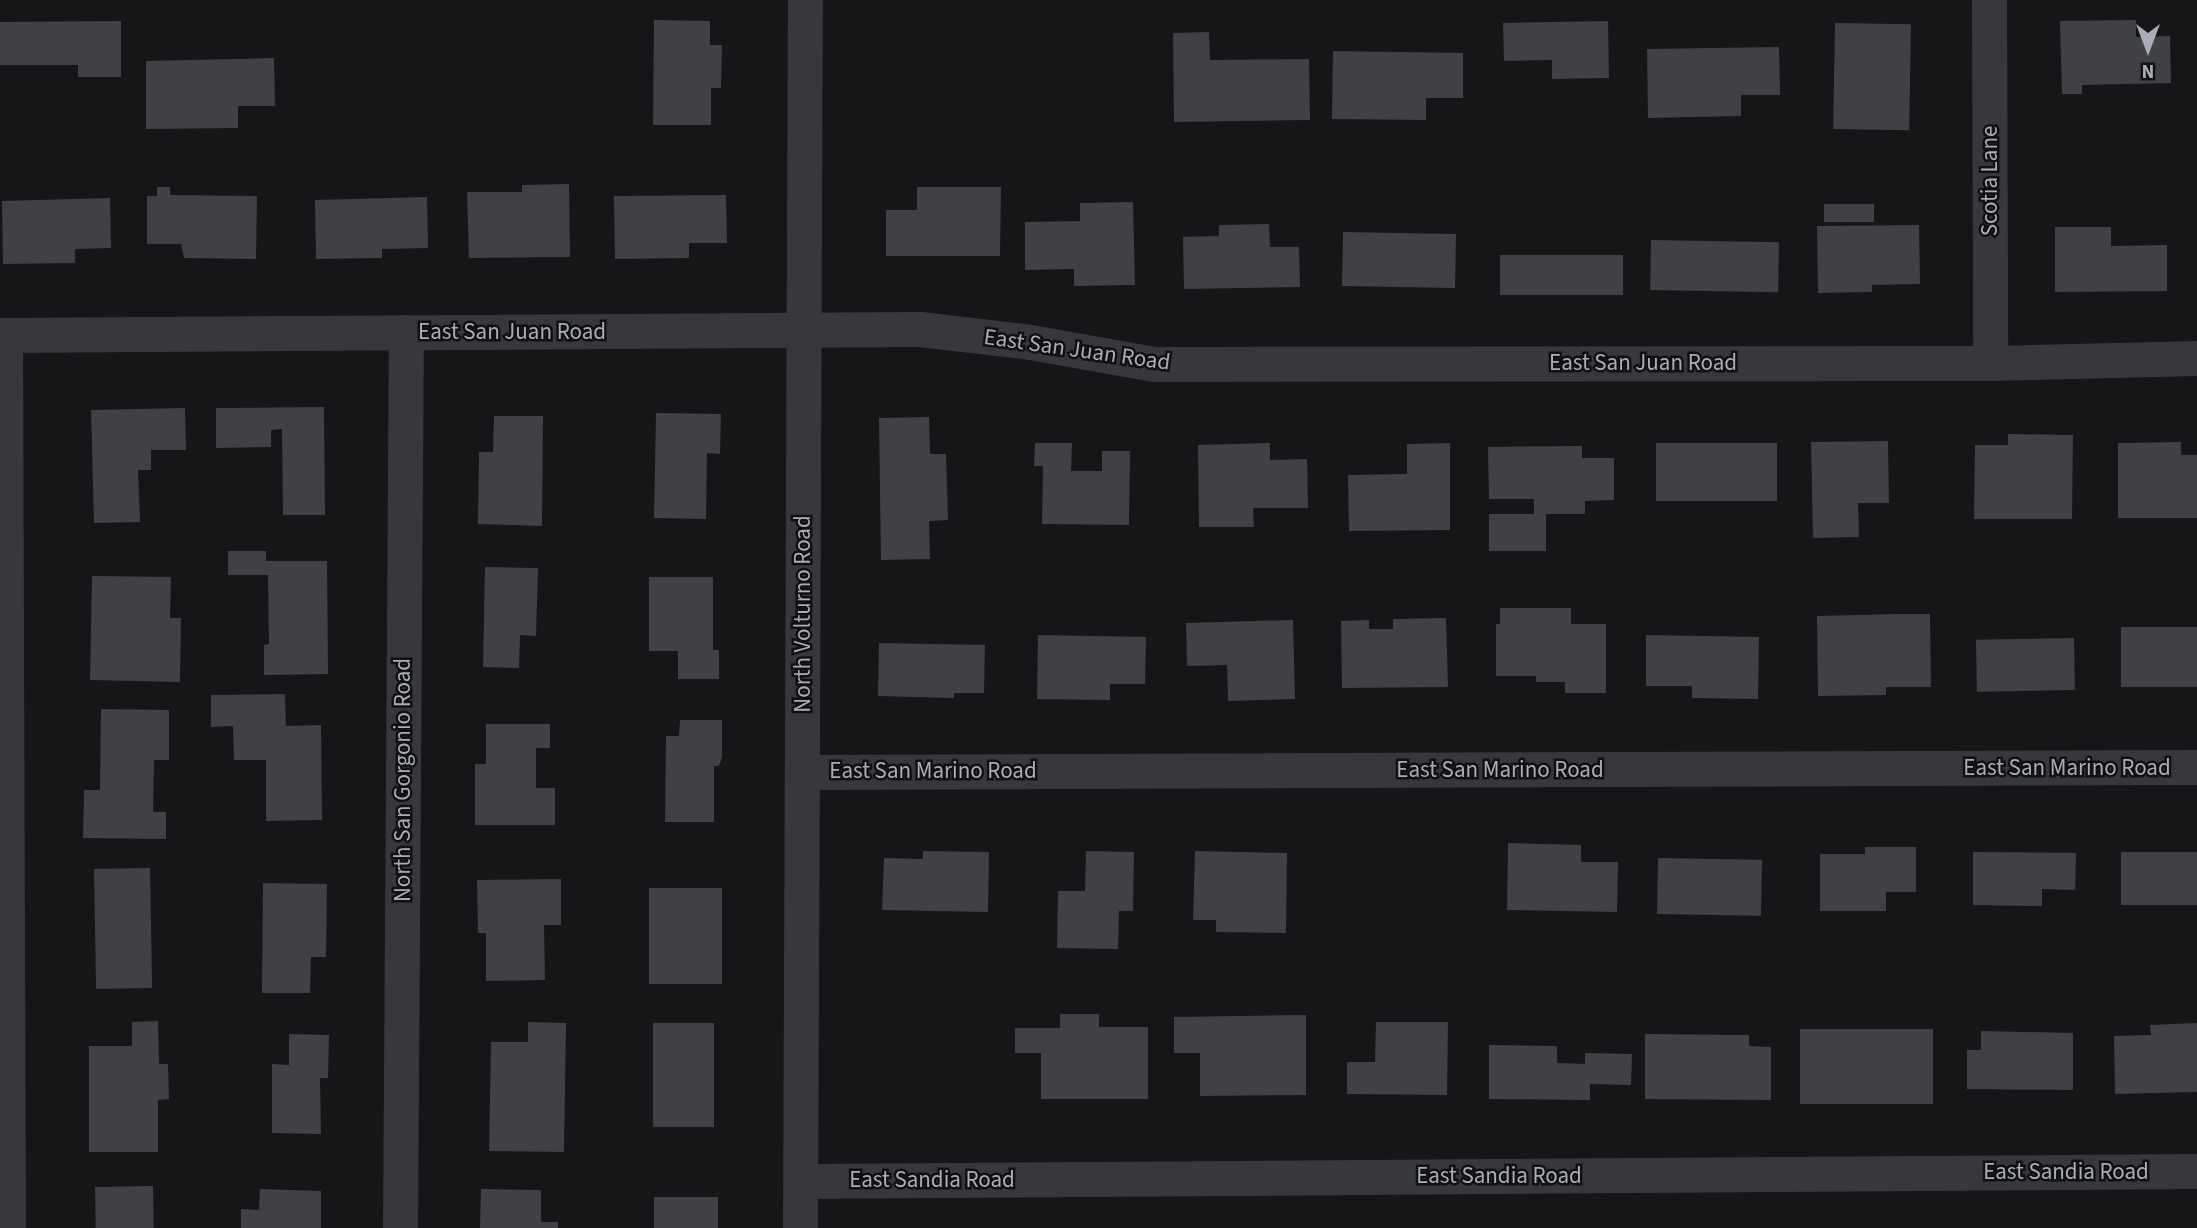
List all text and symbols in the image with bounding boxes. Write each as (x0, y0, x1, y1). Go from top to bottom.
north arrow (2113, 14, 2183, 84)
text: N (2142, 57, 2154, 84)
street label: Scotia Lane (1976, 126, 2004, 236)
street label: East San Juan Road (418, 318, 606, 346)
street label: East San Juan Road (982, 323, 1172, 377)
street label: East San Juan Road (1549, 349, 1737, 377)
street label: North Volturno Road (789, 515, 817, 713)
street label: North San Gorgonio Road (389, 658, 417, 902)
street label: East San Marino Road (1963, 754, 2171, 782)
street label: East San Marino Road (1396, 756, 1604, 784)
street label: East San Marino Road (829, 757, 1037, 785)
street label: East Sandia Road (1983, 1158, 2149, 1186)
street label: East Sandia Road (1416, 1162, 1582, 1190)
street label: East Sandia Road (849, 1166, 1015, 1194)

